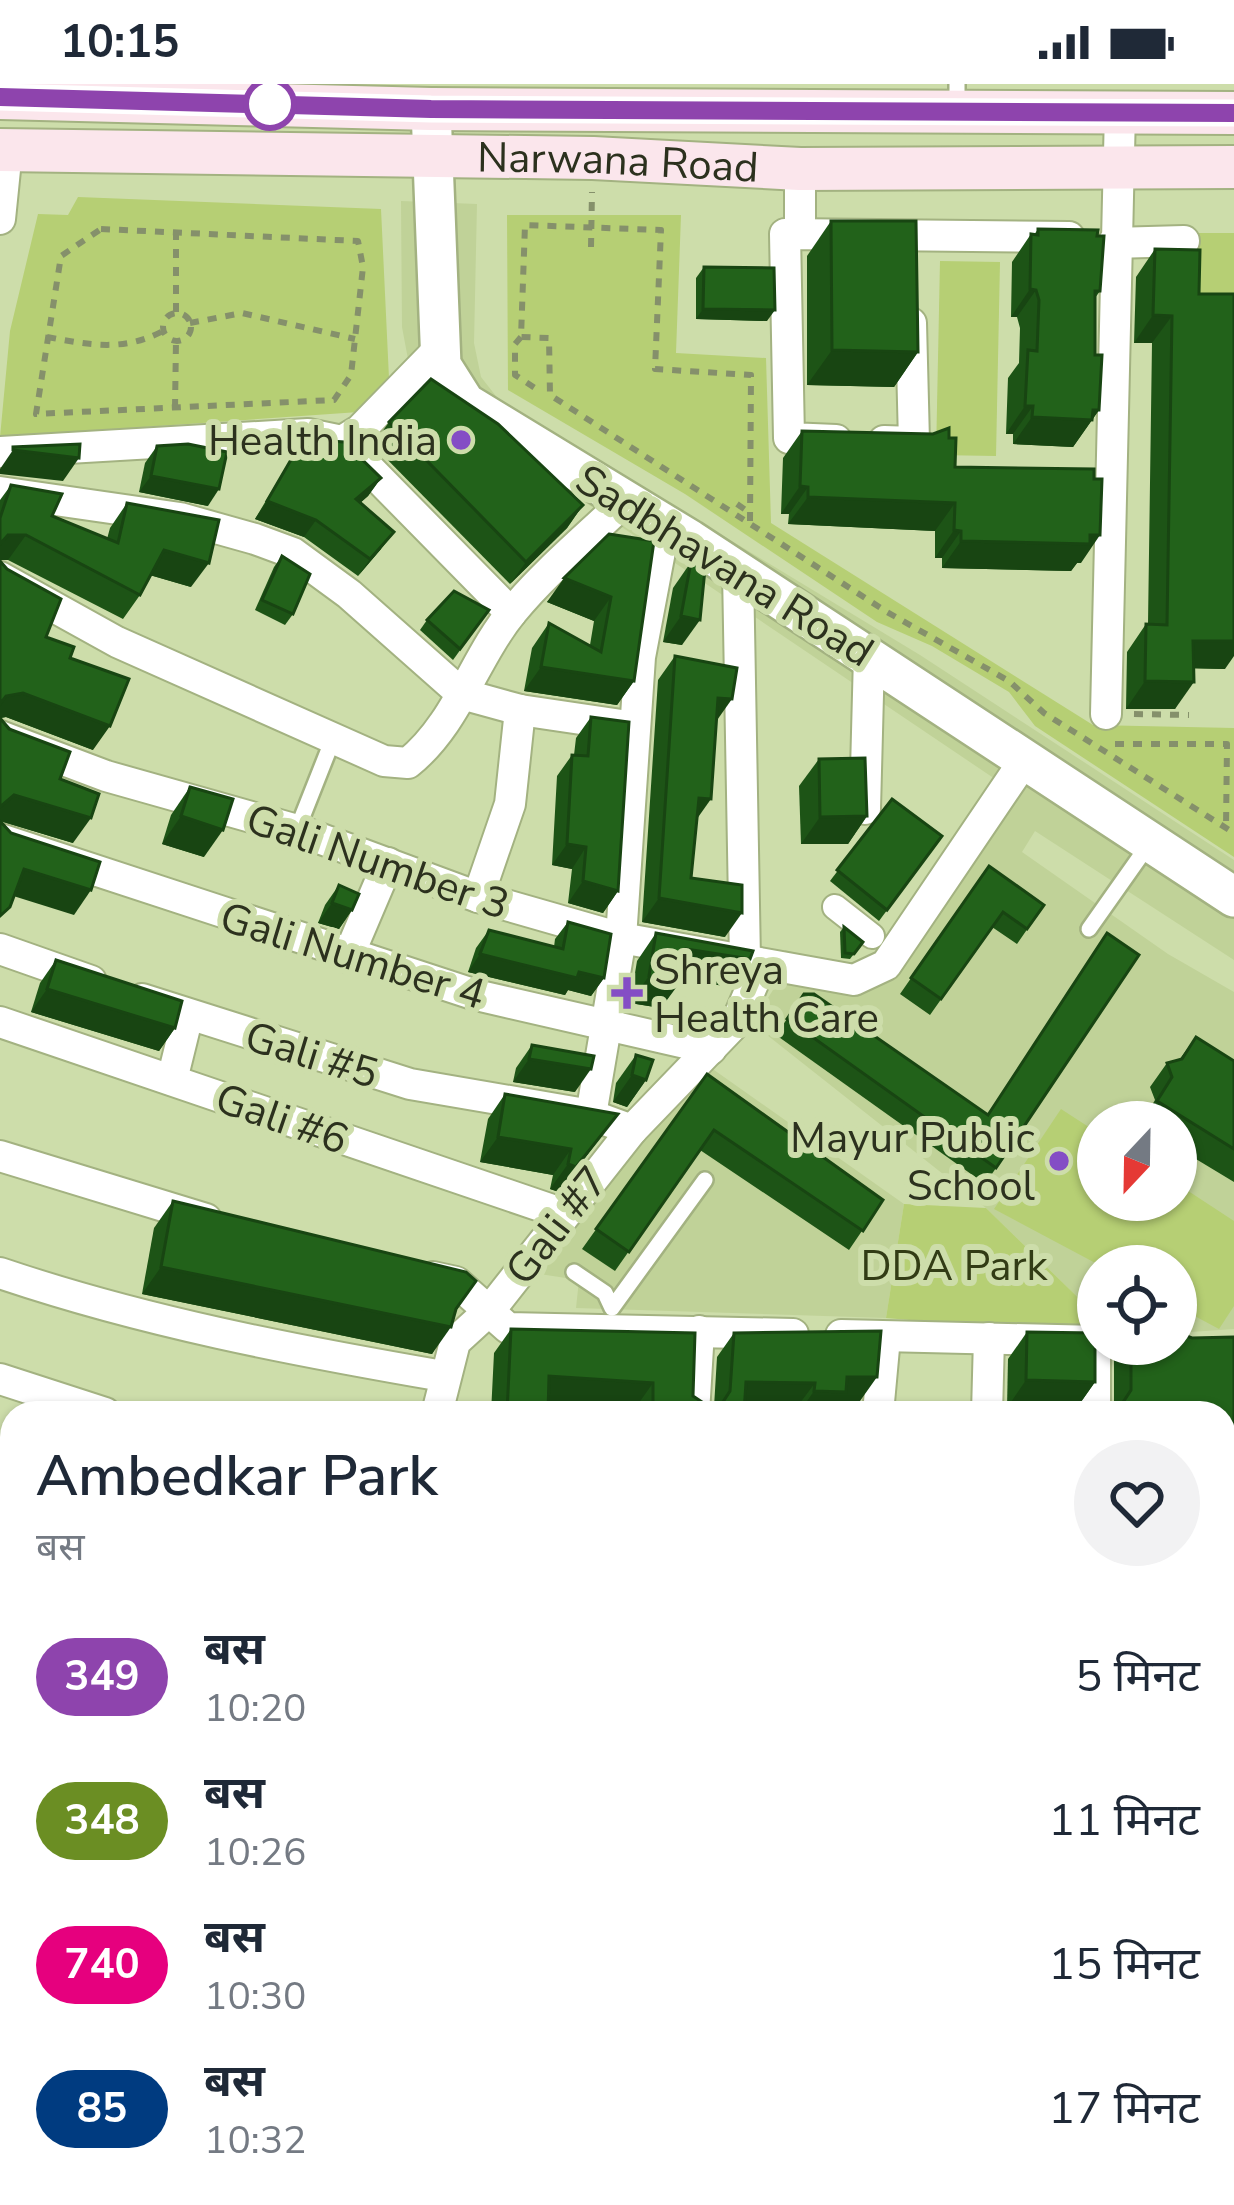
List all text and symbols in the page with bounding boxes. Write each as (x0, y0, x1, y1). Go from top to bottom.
text: 10:15 (60, 12, 179, 73)
unlabelled marker (245, 79, 295, 129)
street label: Narwana Road (477, 129, 760, 197)
place label: Health India (208, 413, 437, 470)
marker: Health India (448, 427, 474, 453)
street label: Sadbhavana Road (564, 452, 884, 681)
street label: Gali Number 3 (239, 791, 516, 934)
street label: Gali Number 4 (213, 889, 492, 1024)
place label: Shreya Health Care (654, 942, 879, 1047)
marker: Shreya Health Care (611, 977, 643, 1009)
street label: Gali #5 (238, 1008, 385, 1103)
street label: Gali #6 (208, 1070, 355, 1169)
north arrow (1077, 1101, 1197, 1221)
map controls (1077, 1101, 1197, 1365)
place label: Mayur Public School (790, 1110, 1036, 1215)
marker: Mayur Public School (1046, 1148, 1072, 1174)
street label: Gali #7 (493, 1155, 622, 1297)
park label: DDA Park (860, 1238, 1049, 1295)
button: locate (1077, 1245, 1197, 1365)
text: Ambedkar Park (36, 1437, 438, 1515)
button: heart (1074, 1440, 1200, 1566)
text: बस (36, 1521, 85, 1574)
text: बस (204, 1619, 265, 1680)
text: 5 मिनट (1075, 1646, 1200, 1707)
text: 349 (64, 1648, 140, 1705)
text: 10:20 (204, 1682, 307, 1735)
text: बस (204, 1763, 265, 1824)
text: 11 मिनट (1048, 1790, 1200, 1851)
text: 348 (64, 1792, 140, 1849)
text: 10:26 (204, 1826, 307, 1879)
text: बस (204, 1907, 265, 1968)
text: 15 मिनट (1048, 1934, 1200, 1995)
text: 740 (64, 1936, 140, 1993)
text: 10:30 (204, 1970, 307, 2023)
text: बस (204, 2051, 265, 2112)
text: 17 मिनट (1048, 2078, 1200, 2139)
text: 85 (77, 2080, 127, 2137)
text: 10:32 (204, 2114, 307, 2167)

